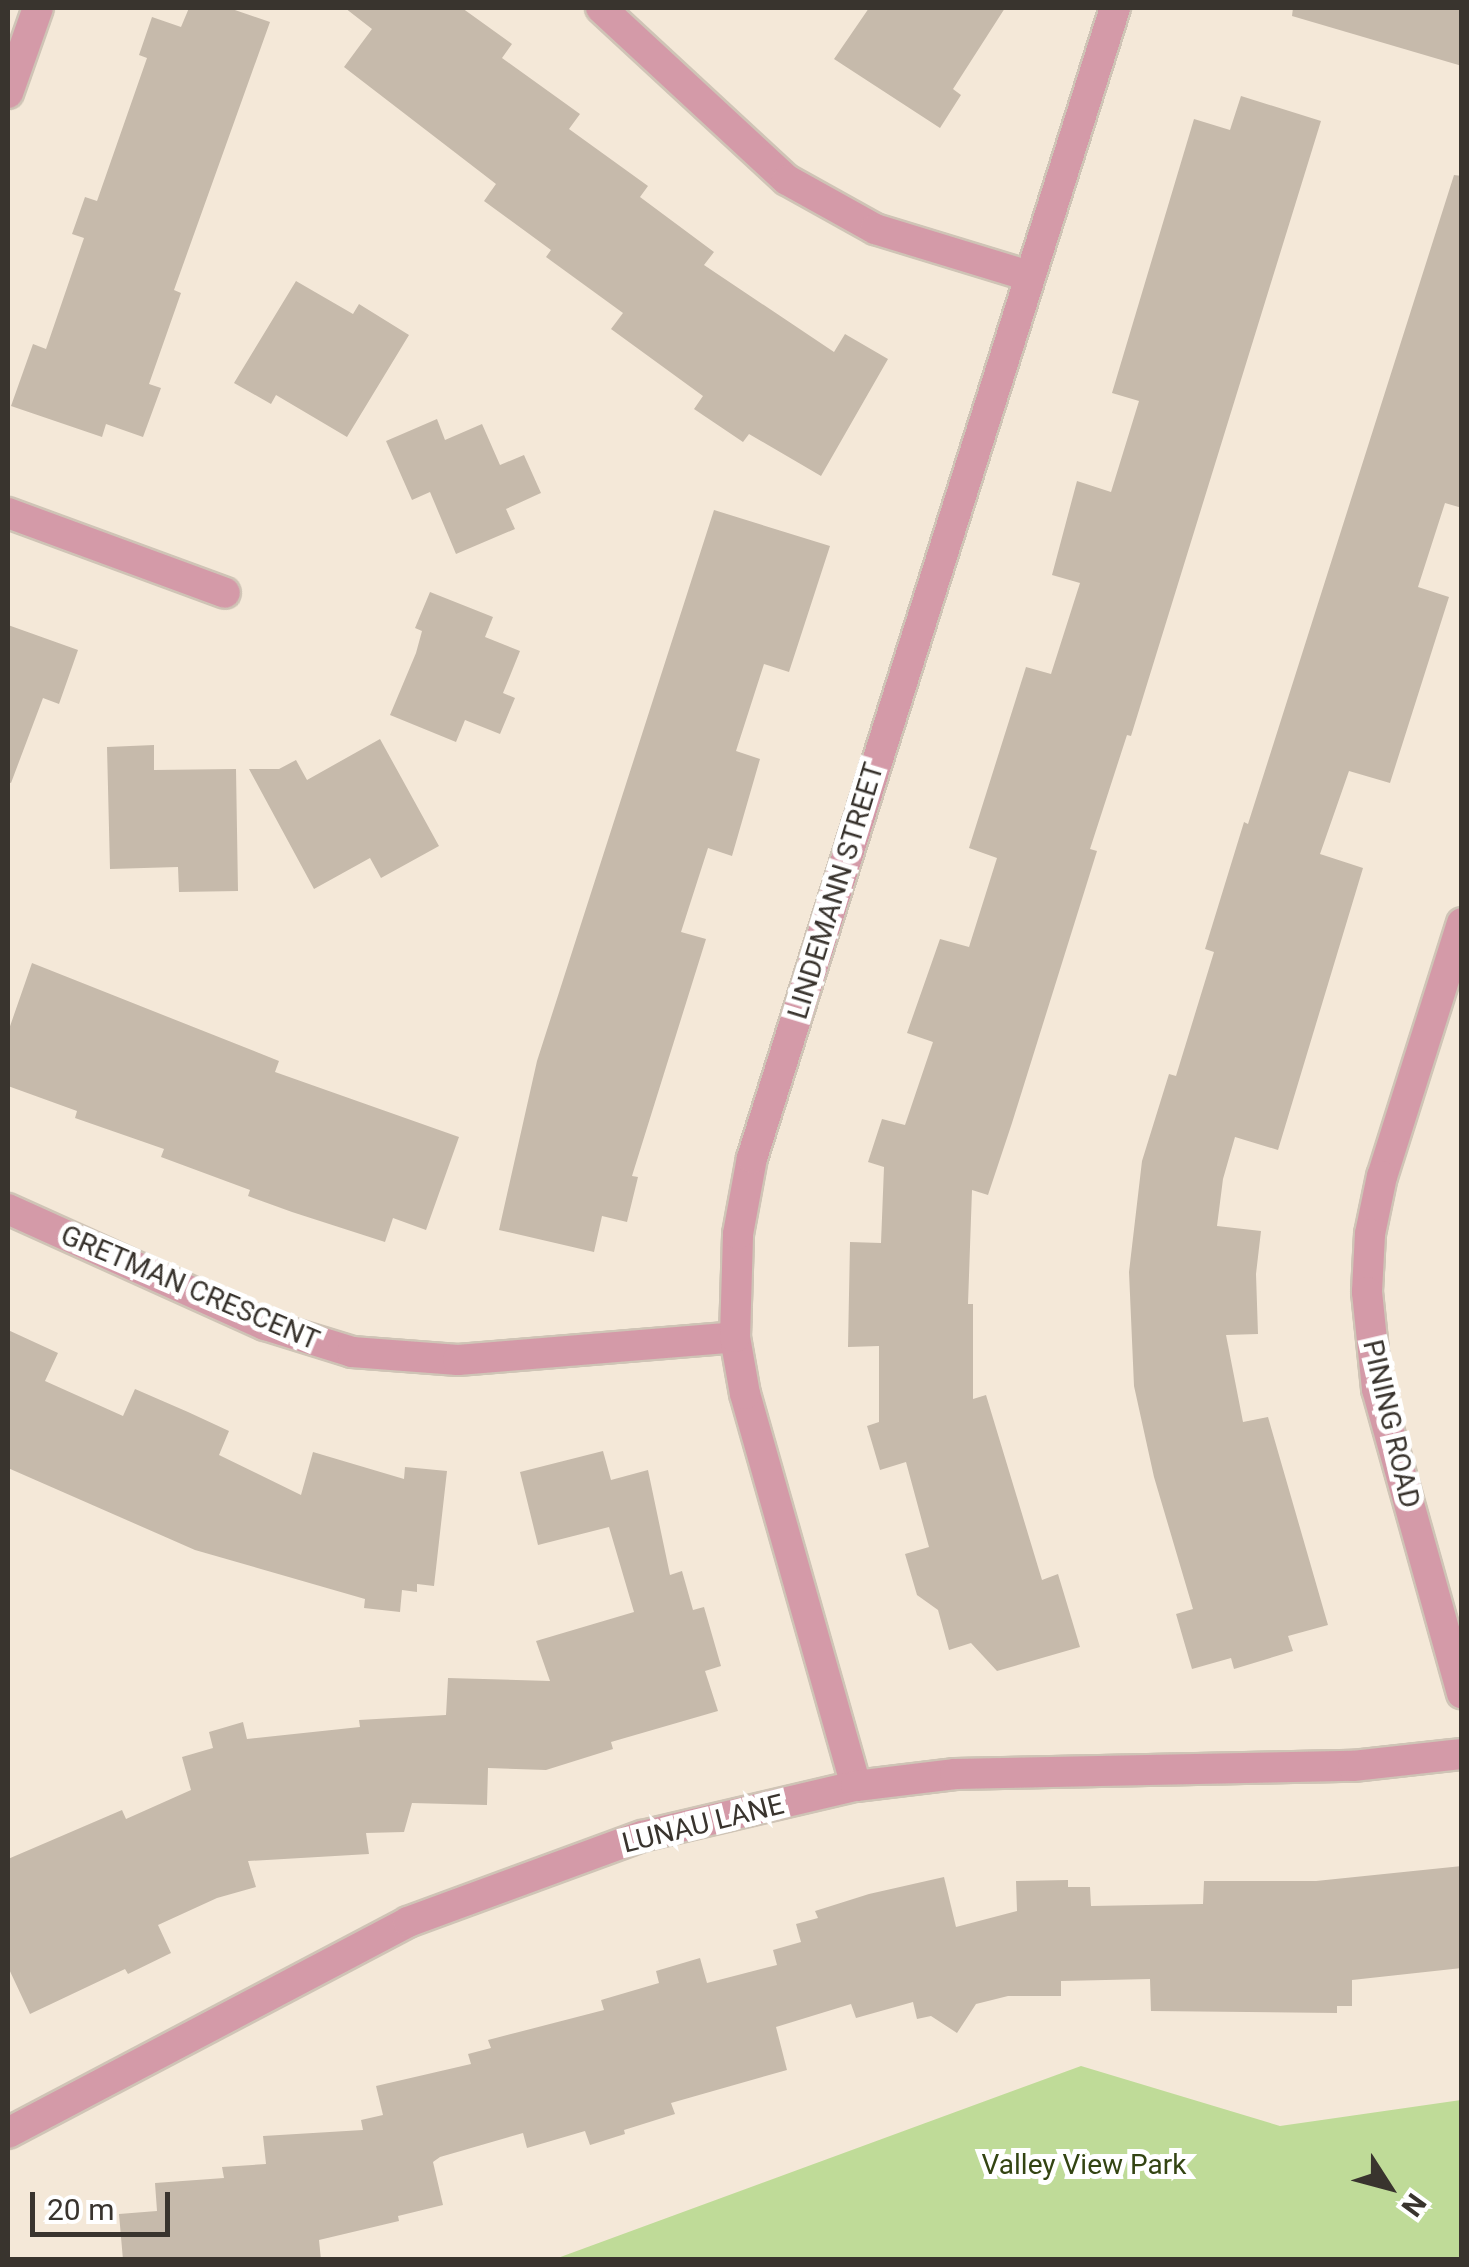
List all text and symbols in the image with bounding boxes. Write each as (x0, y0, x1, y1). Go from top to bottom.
street label: LINDEMANN STREET (781, 759, 891, 1023)
street label: GRETMAN CRESCENT (56, 1218, 324, 1358)
street label: PINING ROAD (1355, 1337, 1427, 1511)
street label: LUNAU LANE (619, 1788, 787, 1860)
north arrow (1339, 2137, 1439, 2237)
park label: Valley View Park (982, 2148, 1186, 2182)
scale bar (35, 2172, 175, 2234)
text: N (1395, 2187, 1433, 2223)
text: 20 m (47, 2192, 114, 2227)

